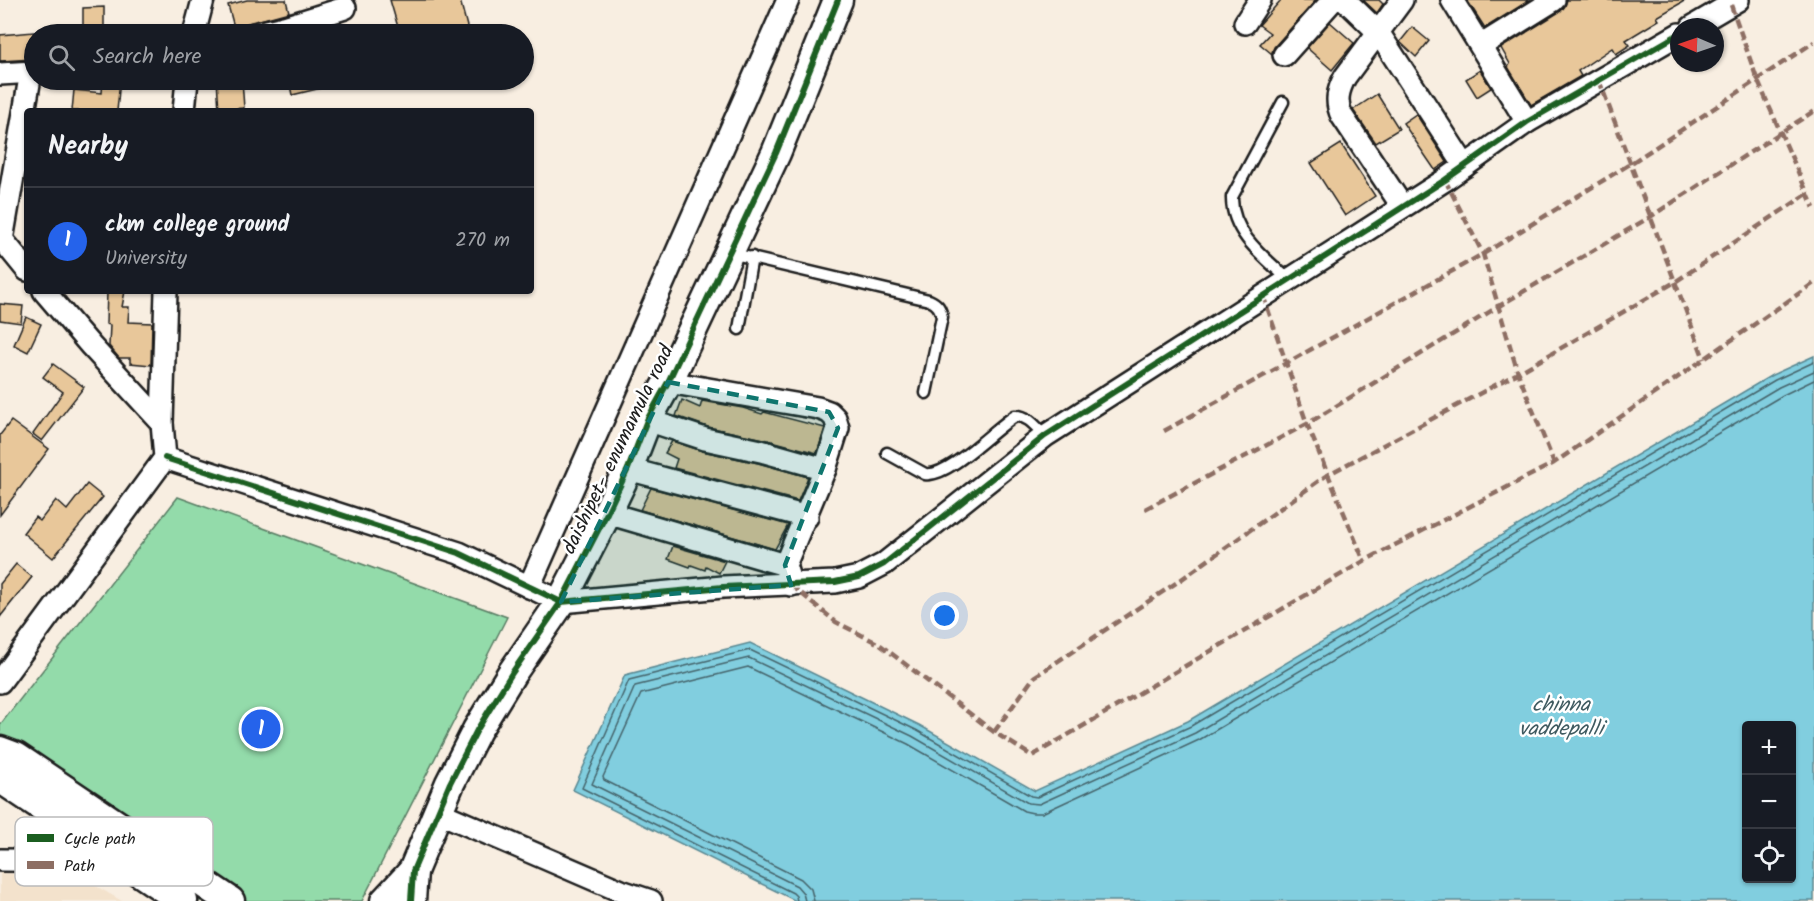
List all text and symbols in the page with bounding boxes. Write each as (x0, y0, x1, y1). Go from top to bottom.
north arrow (1670, 18, 1724, 72)
search box (24, 24, 534, 90)
text: Search here (93, 40, 201, 75)
icon: search (45, 41, 78, 74)
text: Nearby (48, 126, 128, 168)
text: ckm college ground (105, 208, 289, 243)
text: 1 (64, 225, 71, 257)
text: 270 m (455, 225, 510, 257)
text: University (105, 243, 187, 275)
street label: daishipet- enumamula road (554, 339, 684, 560)
your location (930, 601, 959, 630)
water label: chinna vaddepalli (1519, 689, 1607, 746)
pin: 1 (242, 706, 280, 752)
map controls (1742, 721, 1796, 883)
button: + (1742, 721, 1796, 775)
button: − (1742, 775, 1796, 829)
legend (15, 817, 213, 886)
text: Cycle path (64, 827, 136, 852)
button: locate (1742, 829, 1796, 883)
text: Path (64, 854, 95, 879)

